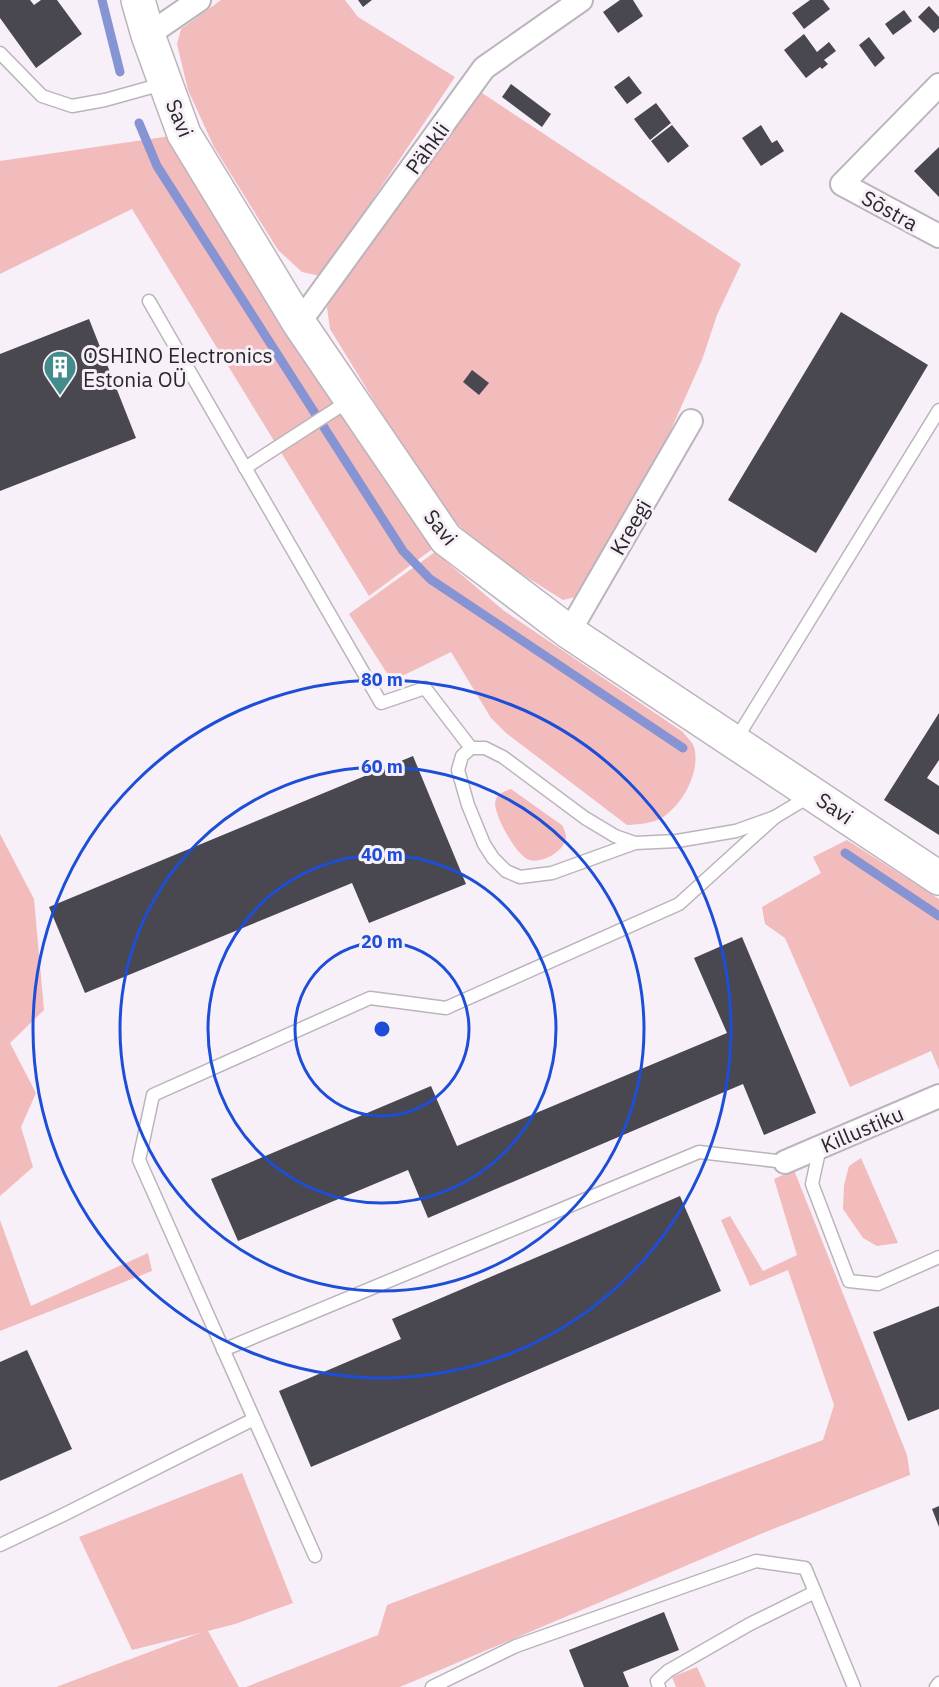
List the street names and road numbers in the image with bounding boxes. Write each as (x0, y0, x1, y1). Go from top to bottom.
street label: Savi (160, 95, 200, 141)
street label: Pähkli (399, 116, 455, 180)
street label: Sõstra (857, 183, 923, 237)
street label: Kreegi (603, 494, 657, 560)
street label: Savi (418, 503, 464, 551)
street label: Savi (811, 786, 859, 830)
street label: Killustiku (816, 1099, 908, 1159)

